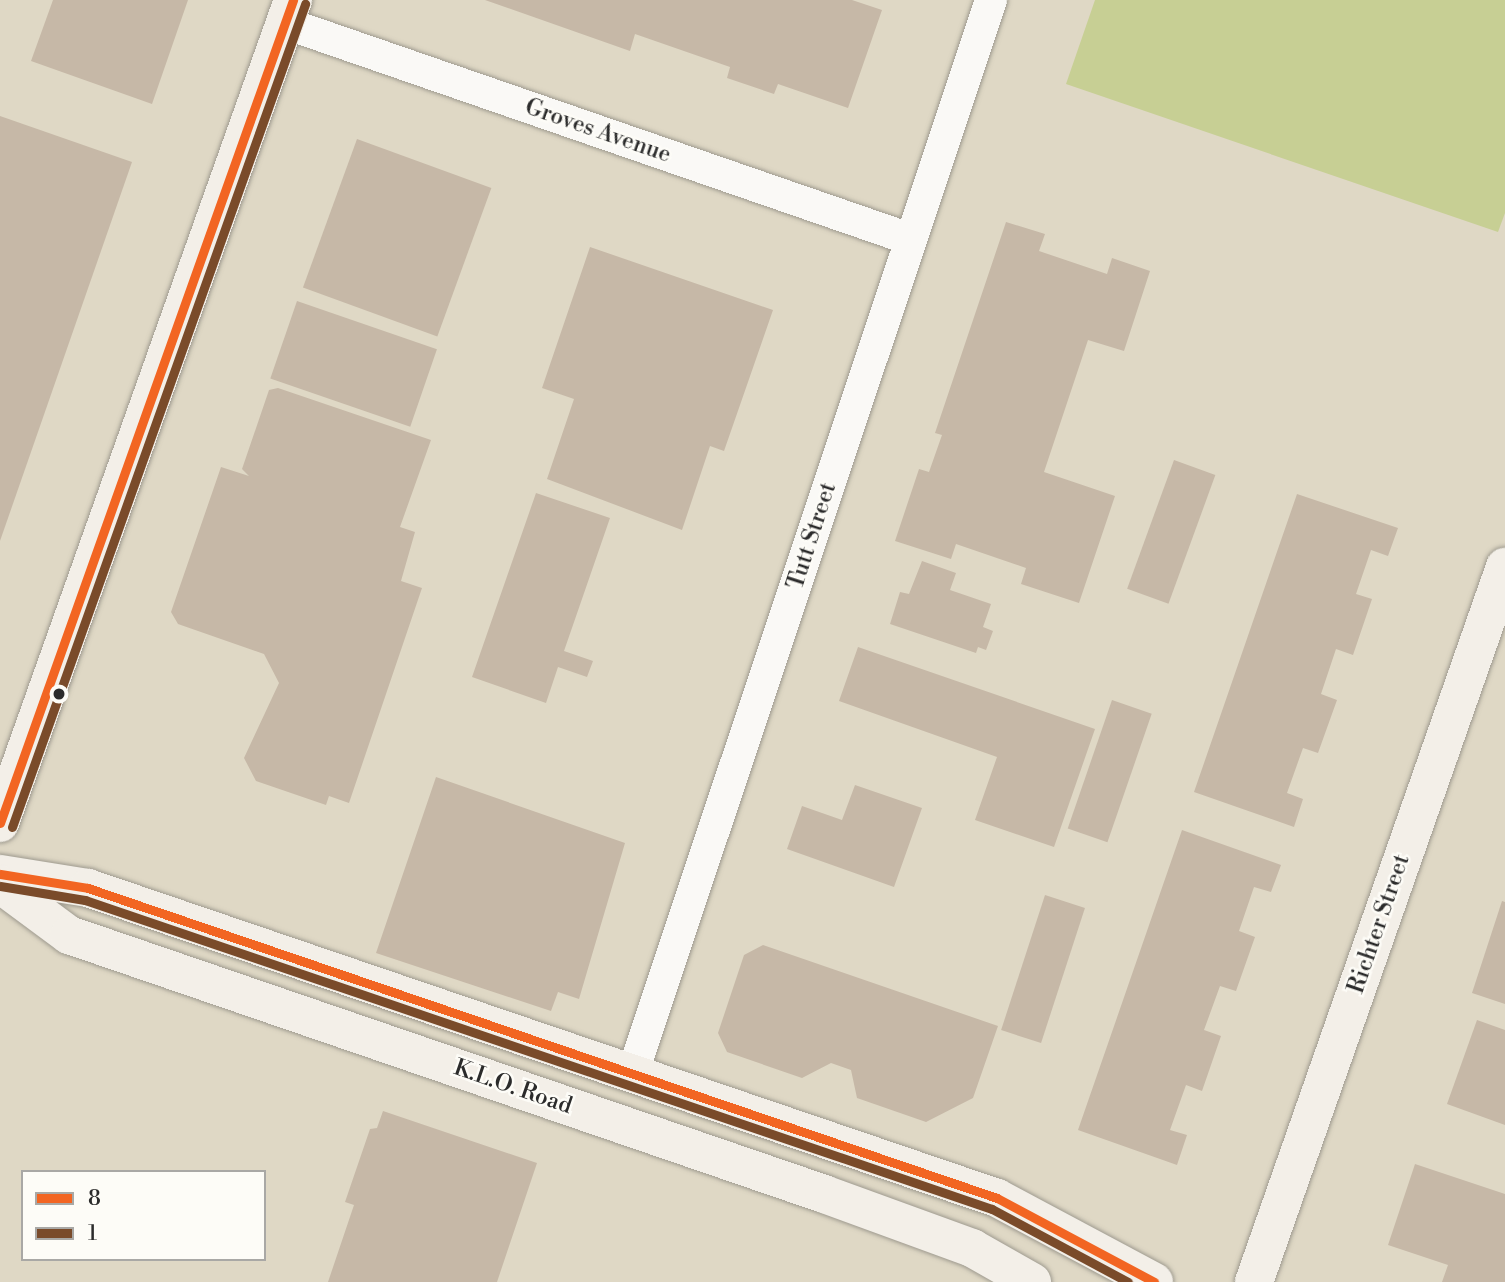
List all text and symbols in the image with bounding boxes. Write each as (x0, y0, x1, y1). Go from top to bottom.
street label: Groves Avenue (521, 93, 675, 169)
street label: Tutt Street (782, 479, 842, 593)
unlabelled marker (52, 687, 66, 701)
street label: Richter Street (1342, 851, 1416, 997)
street label: K.L.O. Road (450, 1054, 576, 1120)
legend (21, 1170, 266, 1261)
text: 8 (88, 1186, 101, 1212)
text: 1 (88, 1221, 97, 1247)

